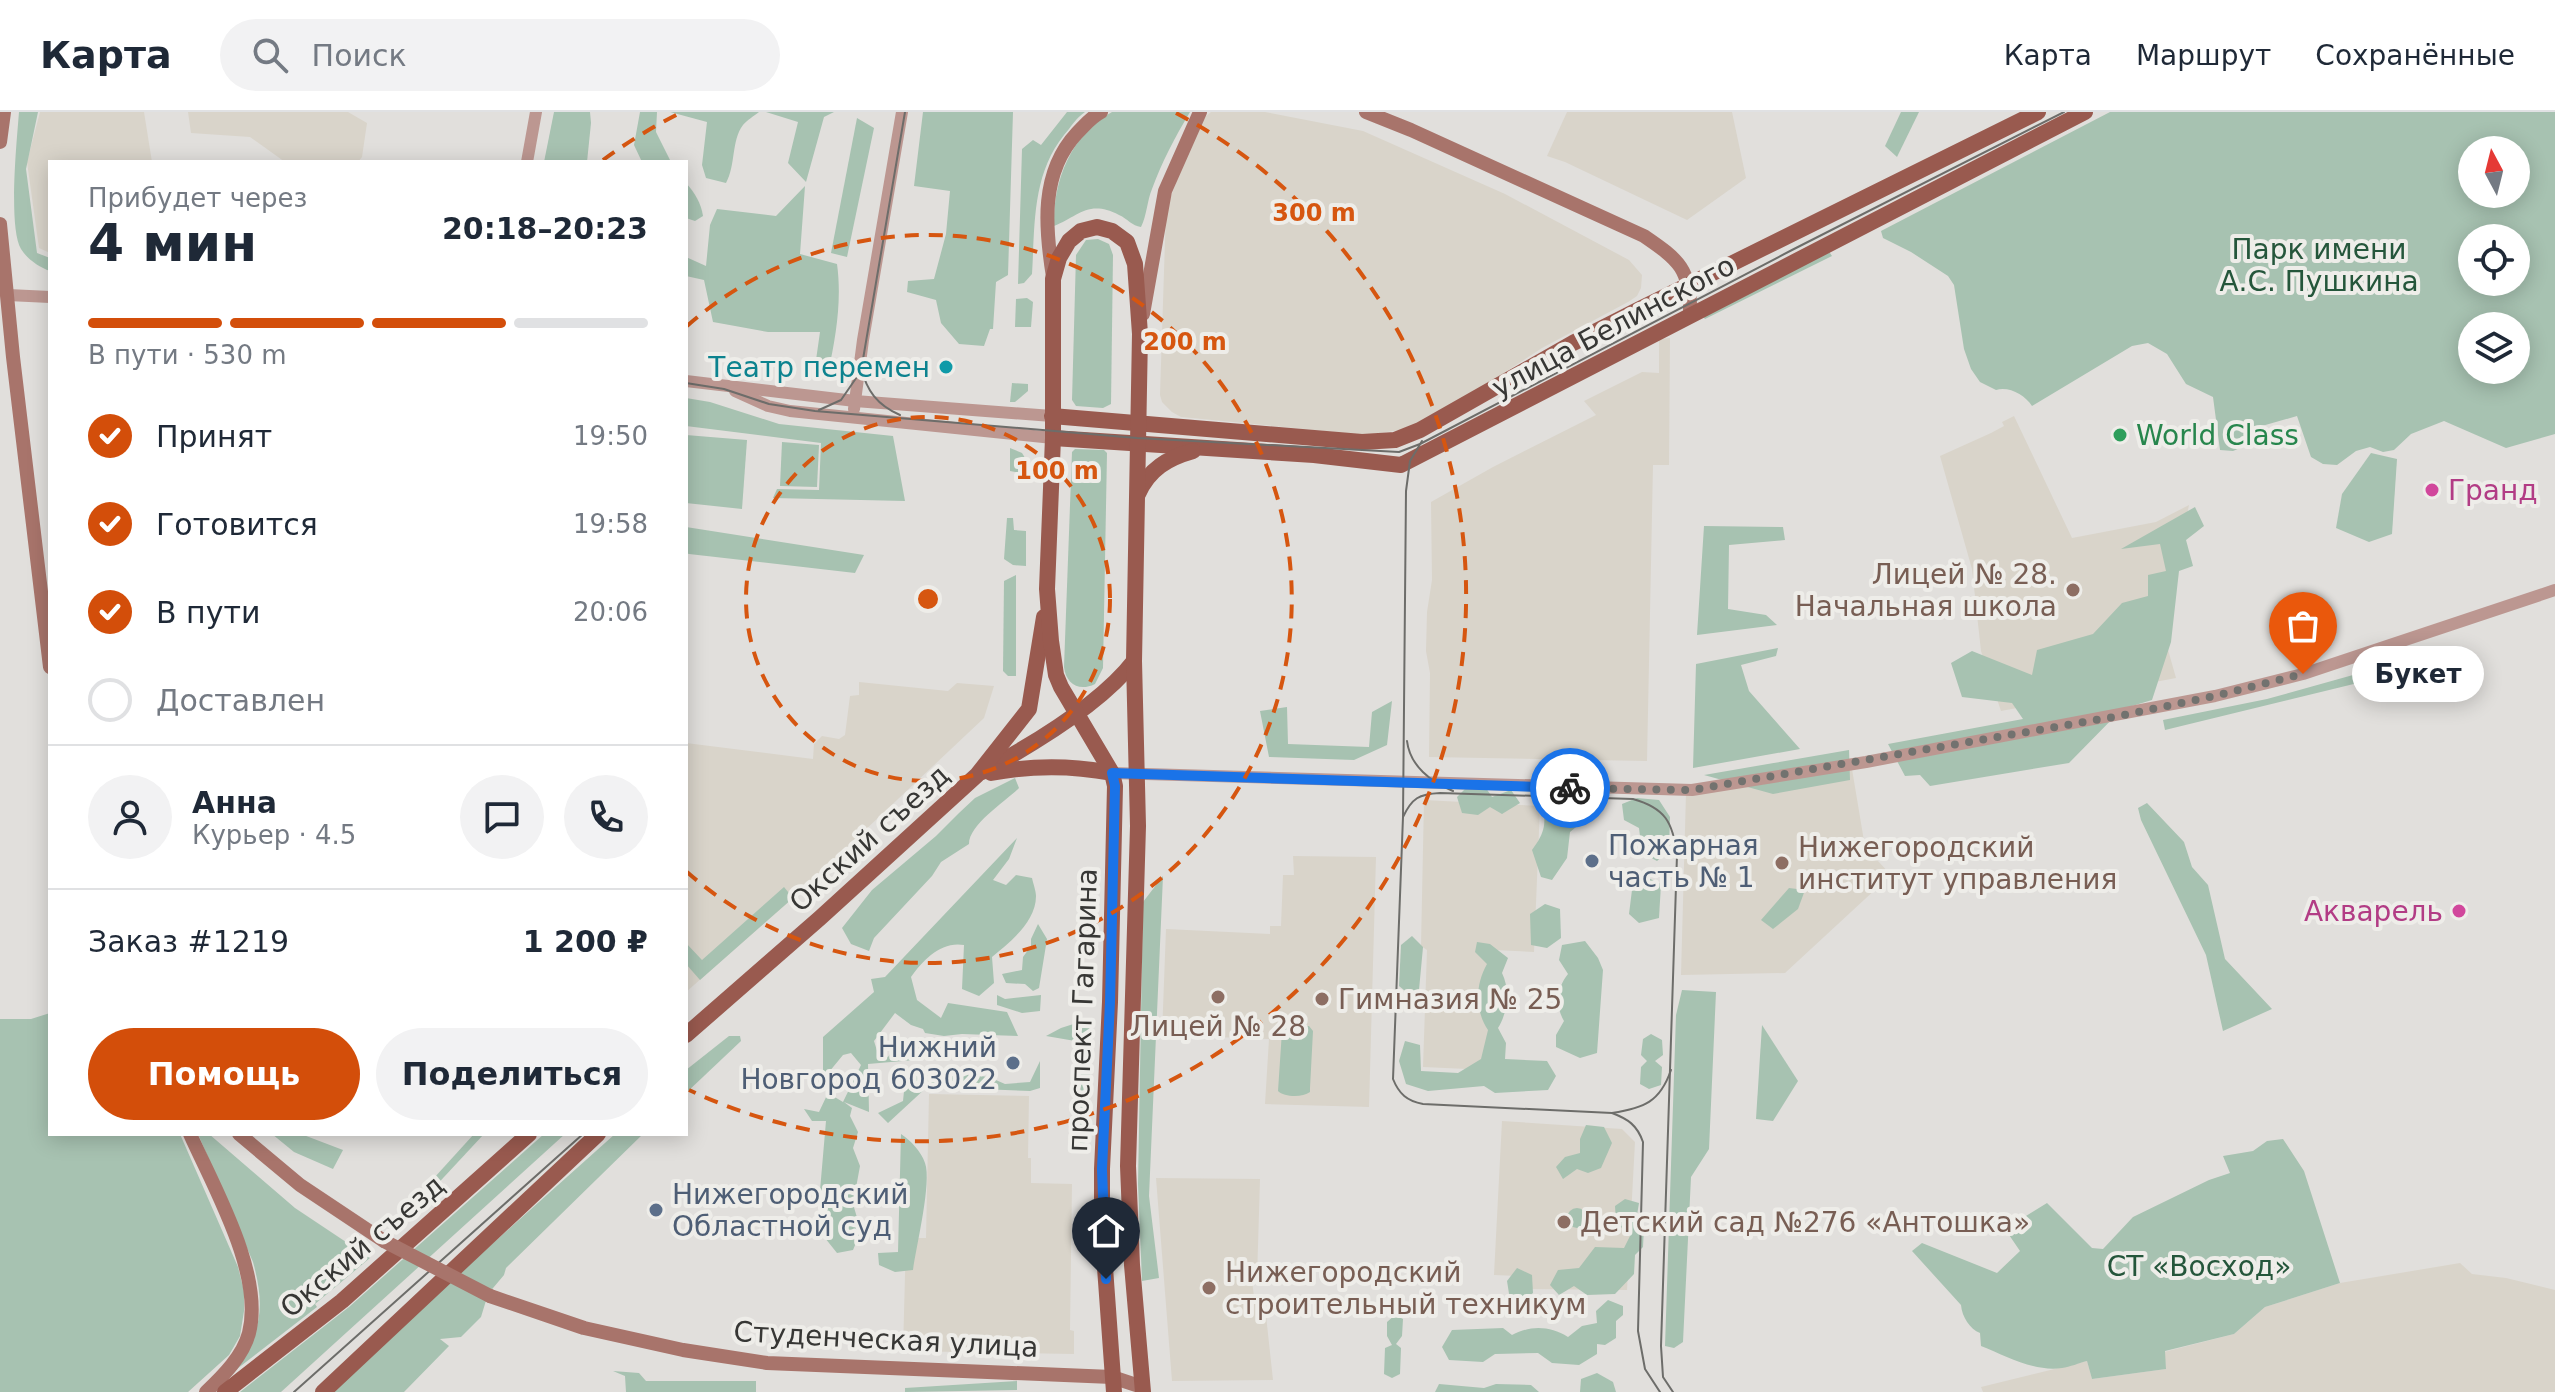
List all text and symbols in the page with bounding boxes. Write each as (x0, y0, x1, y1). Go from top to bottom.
search box (220, 19, 780, 91)
text: Карта (40, 33, 172, 77)
icon: search (248, 33, 292, 77)
text: Поиск (312, 38, 407, 73)
text: Карта (2004, 39, 2092, 72)
text: Маршрут (2136, 39, 2271, 72)
text: Сохранённые (2315, 39, 2515, 72)
north arrow (2458, 136, 2530, 208)
map controls (2458, 136, 2530, 384)
text: Прибудет через (88, 183, 307, 213)
text: 300 m (1272, 199, 1356, 227)
text: 20:18–20:23 (442, 211, 648, 246)
text: 4 мин (88, 213, 257, 273)
button: locate (2458, 224, 2530, 296)
park label: Парк имени А.С. Пушкина (2219, 233, 2419, 298)
street label: улица Белинского (1486, 249, 1740, 404)
button: layers (2458, 312, 2530, 384)
text: 200 m (1143, 328, 1227, 356)
text: В пути · 530 m (88, 340, 287, 370)
place label: Театр перемен (707, 351, 930, 384)
marker: Театр перемен (937, 358, 955, 376)
icon: check (88, 414, 132, 458)
text: Принят (156, 419, 272, 454)
place label: World Class (2136, 419, 2299, 452)
text: 19:50 (573, 421, 648, 451)
marker: World Class (2111, 426, 2129, 444)
text: 100 m (1015, 457, 1099, 485)
place label: Гранд (2448, 474, 2538, 507)
marker: Гранд (2423, 481, 2441, 499)
icon: check (88, 502, 132, 546)
text: Готовится (156, 507, 318, 542)
text: 19:58 (573, 509, 648, 539)
place label: Лицей № 28. Начальная школа (1795, 558, 2057, 623)
marker: Лицей № 28. Начальная школа (2064, 581, 2082, 599)
centre of rings (914, 585, 942, 613)
icon: check (88, 590, 132, 634)
pin (2269, 592, 2337, 674)
text: В пути (156, 595, 260, 630)
text: 20:06 (573, 597, 648, 627)
icon: bag (2281, 604, 2325, 648)
callout: Букет (2351, 646, 2483, 702)
text: Букет (2374, 659, 2462, 689)
text: Доставлен (156, 683, 325, 718)
courier (1530, 748, 1610, 828)
street label: Окский съезд (783, 758, 956, 919)
icon: bike (1548, 766, 1592, 810)
button: person (88, 775, 172, 859)
button: chat (460, 775, 544, 859)
button: phone (564, 775, 648, 859)
text: Анна (192, 785, 277, 820)
text: Курьер · 4.5 (192, 820, 356, 850)
place label: Пожарная часть № 1 (1608, 829, 1759, 894)
place label: Нижегородский институт управления (1798, 831, 2117, 896)
marker: Пожарная часть № 1 (1583, 852, 1601, 870)
marker: Нижегородский институт управления (1773, 854, 1791, 872)
street label: проспект Гагарина (1061, 868, 1104, 1152)
place label: Акварель (2304, 895, 2443, 928)
marker: Акварель (2450, 902, 2468, 920)
text: Заказ #1219 (88, 924, 289, 959)
text: 1 200 ₽ (523, 924, 648, 959)
place label: Гимназия № 25 (1338, 983, 1562, 1016)
marker: Лицей № 28 (1209, 988, 1227, 1006)
marker: Гимназия № 25 (1313, 990, 1331, 1008)
place label: Лицей № 28 (1130, 1010, 1306, 1043)
button: Помощь (88, 1028, 360, 1120)
button: Поделиться (376, 1028, 648, 1120)
place label: Нижний Новгород 603022 (740, 1031, 997, 1096)
marker: Нижний Новгород 603022 (1004, 1054, 1022, 1072)
street label: Окский съезд (274, 1168, 451, 1324)
place label: Нижегородский Областной суд (672, 1178, 909, 1243)
pin (1072, 1197, 1140, 1279)
marker: Нижегородский Областной суд (647, 1201, 665, 1219)
place label: Детский сад №276 «Антошка» (1580, 1206, 2030, 1239)
icon: home (1084, 1209, 1128, 1253)
marker: Детский сад №276 «Антошка» (1555, 1213, 1573, 1231)
park label: СТ «Восход» (2107, 1250, 2291, 1283)
place label: Нижегородский строительный техникум (1225, 1256, 1586, 1321)
marker: Нижегородский строительный техникум (1200, 1279, 1218, 1297)
street label: Студенческая улица (733, 1315, 1039, 1364)

